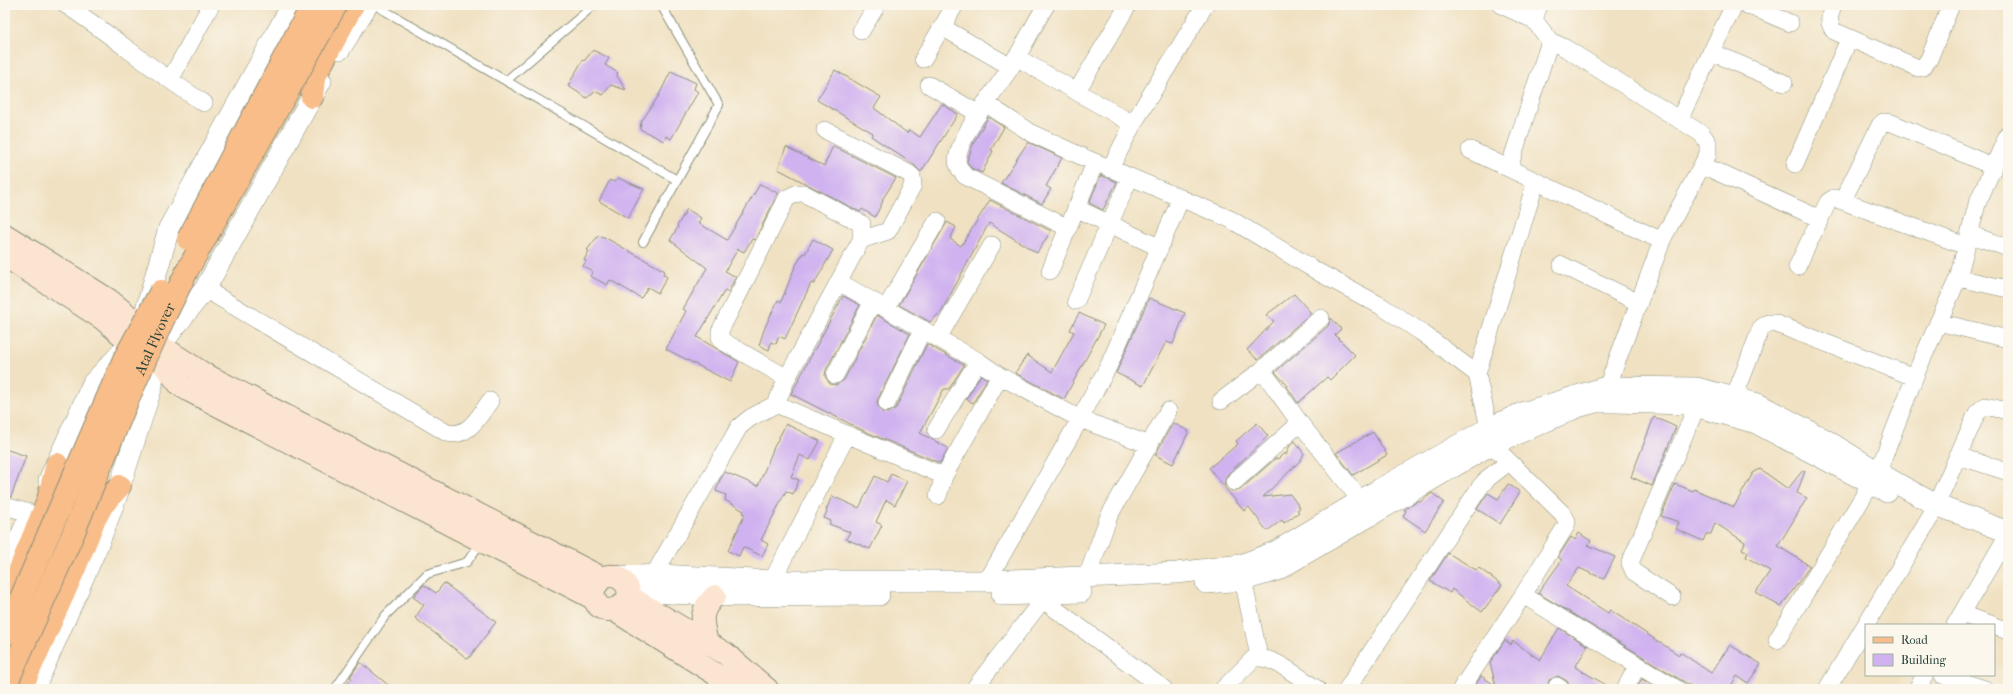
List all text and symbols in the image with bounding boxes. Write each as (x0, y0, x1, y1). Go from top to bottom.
street label: Atal Flyover (130, 299, 179, 379)
legend (1865, 624, 1995, 676)
text: Road (1901, 633, 1928, 647)
text: Building (1901, 653, 1946, 667)

